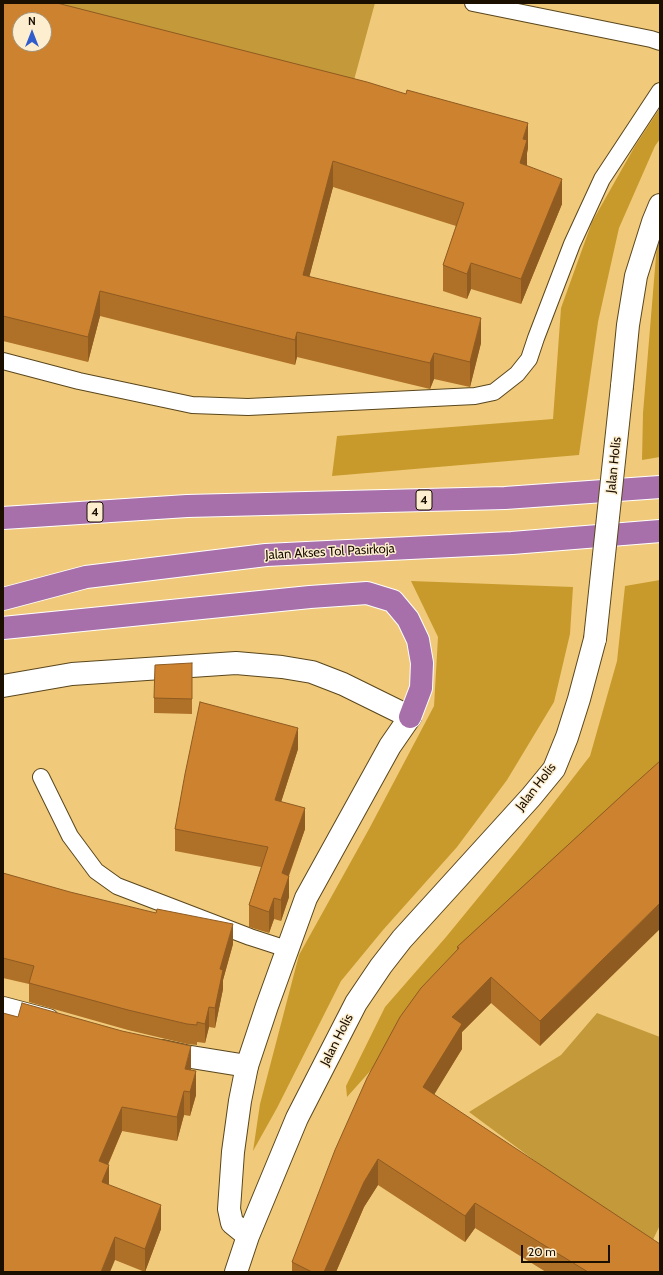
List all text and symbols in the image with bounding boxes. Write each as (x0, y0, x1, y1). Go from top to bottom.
north arrow (12, 12, 52, 52)
text: N (28, 14, 36, 28)
street label: Jalan Holis (603, 436, 625, 494)
road number: 4 (416, 490, 432, 510)
road number: 4 (87, 502, 103, 522)
street label: Jalan Akses Tol Pasirkoja (265, 541, 395, 563)
street label: Jalan Holis (513, 760, 559, 814)
street label: Jalan Holis (317, 1011, 357, 1069)
scale bar (523, 1237, 612, 1263)
text: 20 m (528, 1244, 556, 1259)

